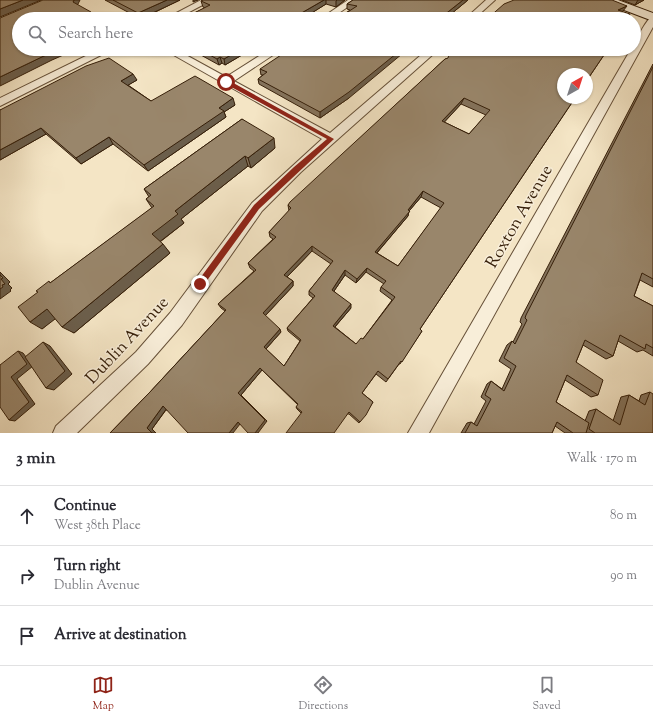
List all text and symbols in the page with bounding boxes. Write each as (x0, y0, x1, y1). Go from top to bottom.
search box (12, 12, 641, 56)
icon: search (26, 23, 48, 45)
text: Search here (58, 24, 133, 45)
north arrow (557, 68, 593, 104)
route start (217, 73, 235, 91)
street label: Roxton Avenue (481, 161, 559, 273)
route end (191, 275, 209, 293)
street label: Dublin Avenue (81, 292, 175, 390)
text: 3 min (16, 447, 55, 471)
text: Walk · 170 m (567, 450, 637, 468)
text: Continue (54, 496, 116, 517)
icon: ahead (16, 505, 38, 527)
text: 80 m (610, 507, 637, 525)
text: West 38th Place (54, 517, 141, 535)
text: Turn right (54, 556, 120, 577)
icon: right (16, 565, 38, 587)
text: 90 m (610, 567, 637, 585)
text: Dublin Avenue (54, 577, 140, 595)
icon: arrive (16, 625, 38, 647)
text: Arrive at destination (54, 625, 187, 646)
tab: Map (92, 674, 114, 714)
tab: Directions (299, 674, 348, 714)
tab: Saved (533, 674, 561, 714)

